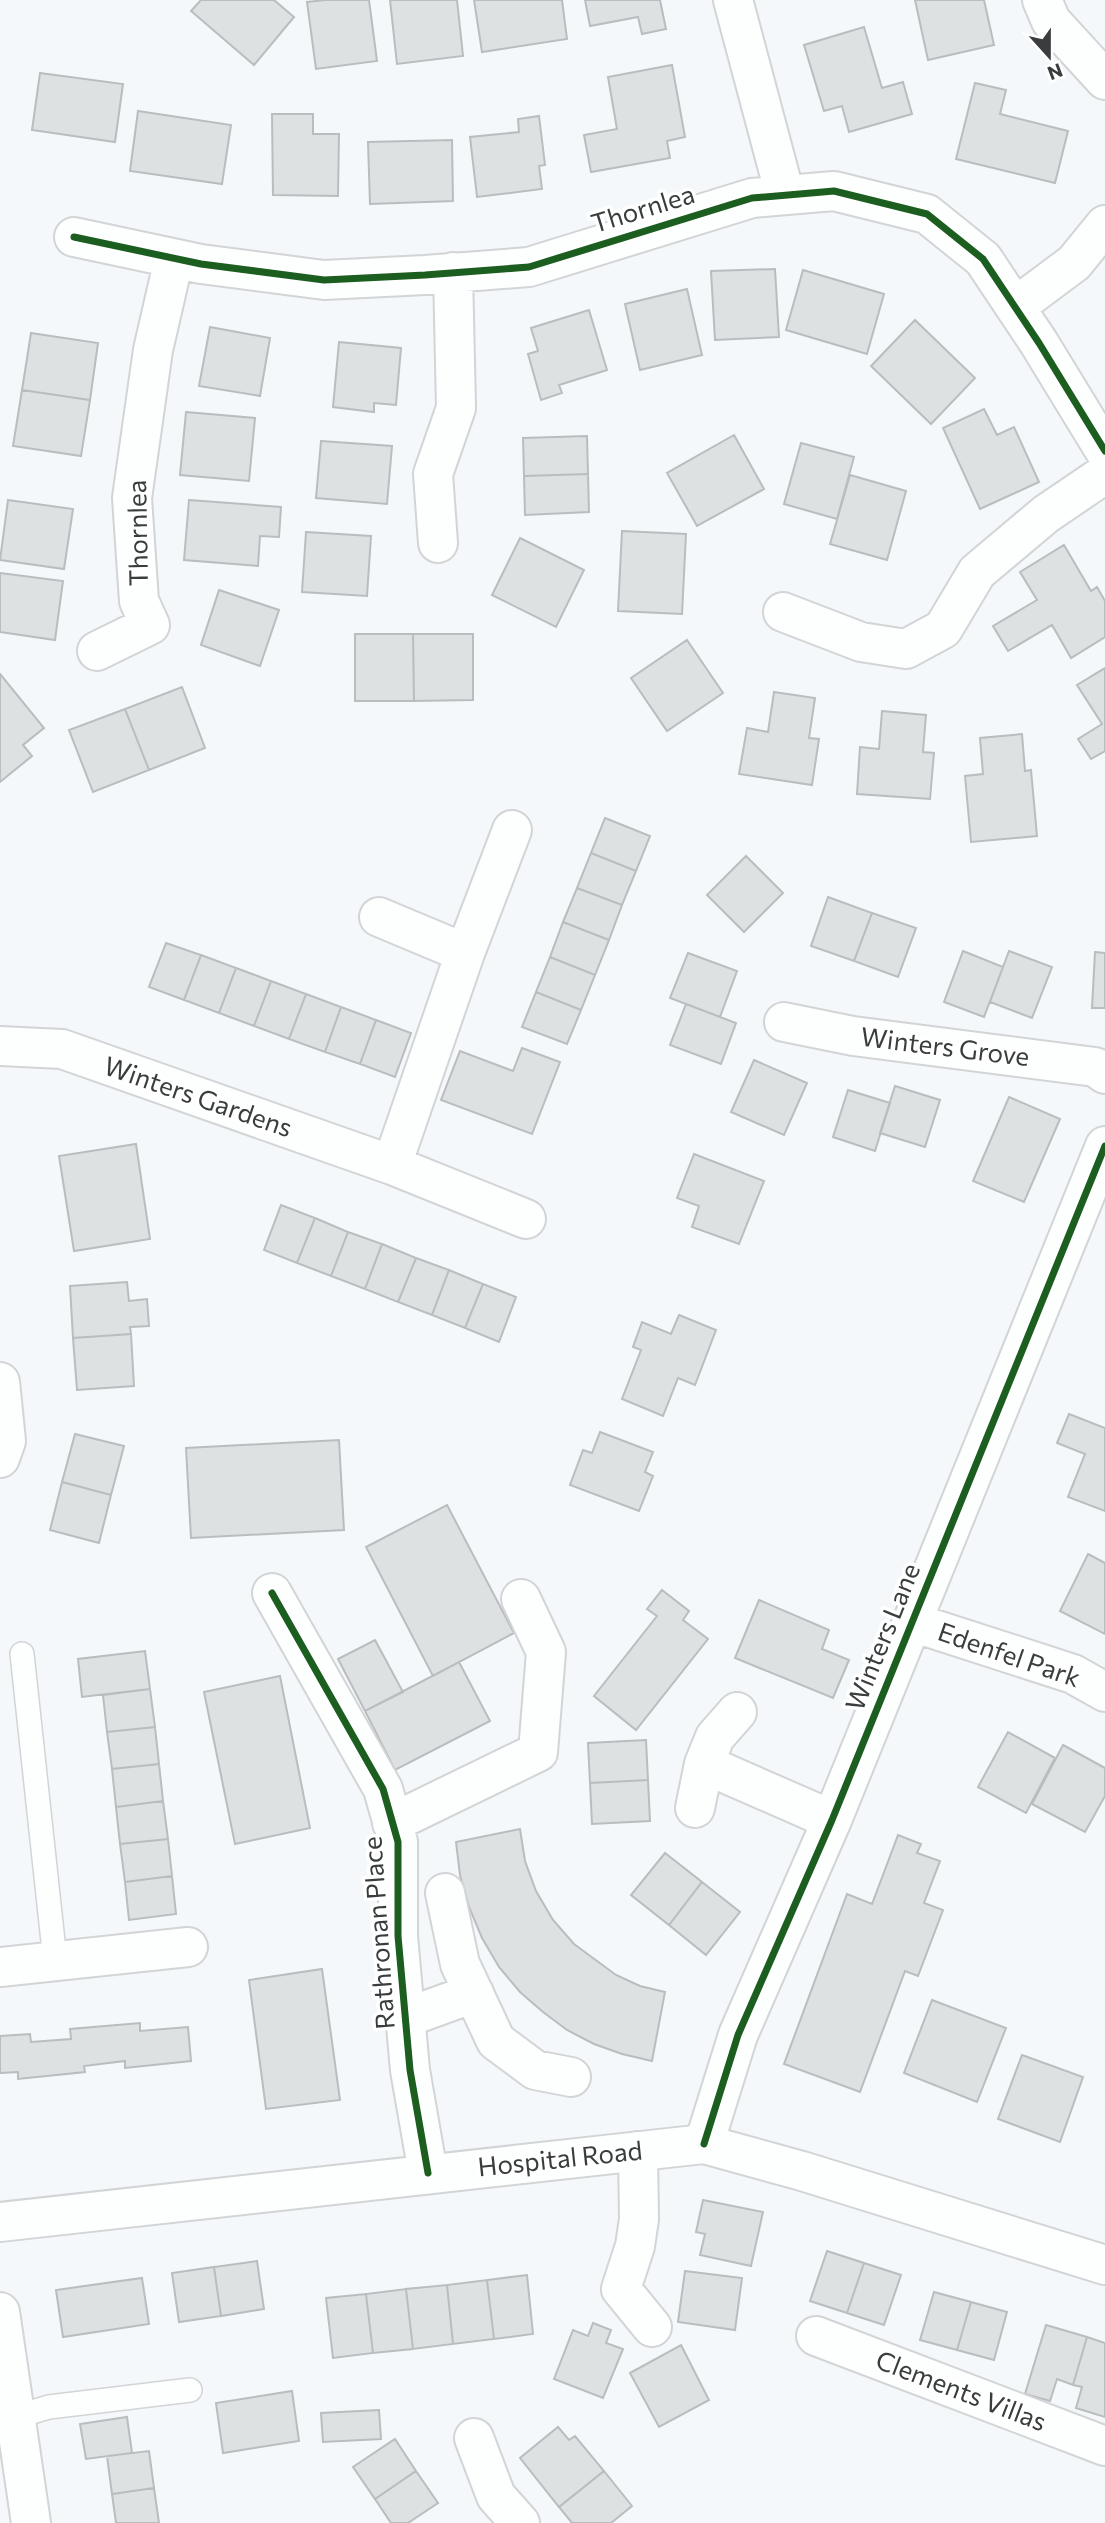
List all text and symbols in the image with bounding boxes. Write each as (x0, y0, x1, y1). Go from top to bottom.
north arrow (1014, 21, 1084, 91)
text: N (1044, 59, 1066, 86)
street label: Thornlea (587, 177, 698, 238)
street label: Thornlea (120, 480, 153, 586)
street label: Winters Grove (859, 1020, 1031, 1071)
street label: Winters Gardens (100, 1049, 297, 1142)
street label: Winters Lane (838, 1558, 925, 1715)
street label: Edenfel Park (934, 1615, 1085, 1692)
street label: Rathronan Place (355, 1836, 400, 2031)
street label: Hospital Road (476, 2133, 644, 2182)
street label: Clements Villas (872, 2343, 1051, 2436)

